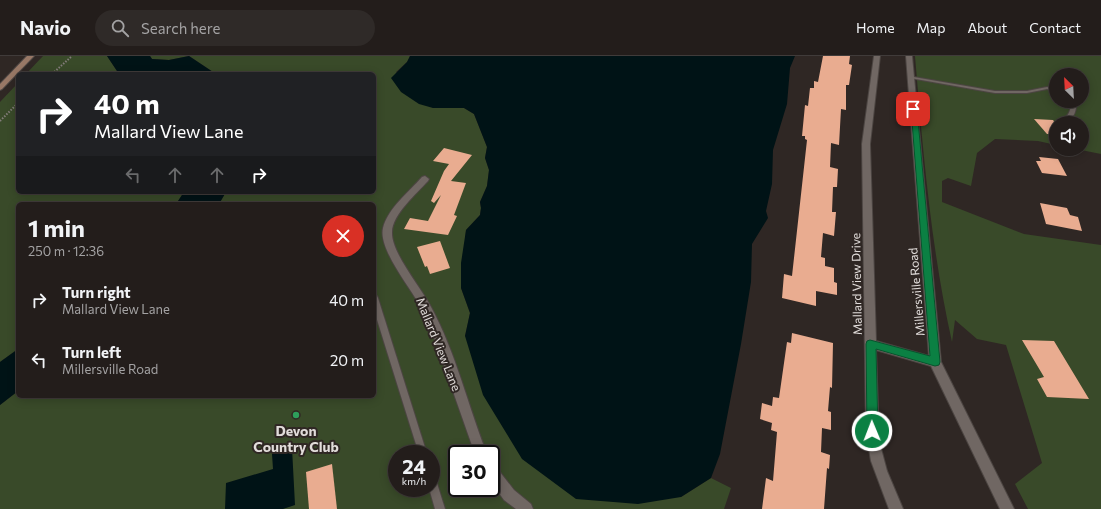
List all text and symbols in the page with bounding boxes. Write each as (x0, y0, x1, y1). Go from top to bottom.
search box (95, 10, 375, 46)
text: Navio (20, 16, 71, 39)
icon: search (109, 17, 131, 39)
text: Search here (141, 19, 220, 37)
text: Home (856, 19, 895, 36)
text: Map (917, 19, 945, 36)
text: About (967, 19, 1007, 36)
text: Contact (1029, 19, 1081, 36)
north arrow (1049, 68, 1089, 108)
map controls (1049, 68, 1089, 156)
text: 40 m (94, 86, 160, 120)
icon: right (28, 88, 80, 140)
pin (896, 92, 930, 126)
icon: arrive (902, 98, 924, 120)
button: sound (1049, 116, 1089, 156)
text: Mallard View Lane (94, 120, 243, 142)
icon: left (122, 164, 144, 186)
icon: ahead (164, 164, 186, 186)
icon: ahead (206, 164, 228, 186)
icon: right (248, 164, 270, 186)
text: 1 min (28, 213, 85, 242)
button: close (322, 215, 364, 257)
street label: Mallard View Drive (848, 233, 864, 335)
text: 250 m · 12:36 (28, 243, 104, 259)
street label: Millersville Road (905, 247, 927, 337)
text: Turn right (62, 283, 131, 301)
icon: right (28, 289, 50, 311)
text: 40 m (329, 291, 364, 309)
street label: Mallard View Lane (414, 295, 464, 393)
text: Mallard View Lane (62, 301, 170, 317)
text: Turn left (62, 343, 121, 361)
icon: left (28, 349, 50, 371)
text: 20 m (330, 351, 364, 369)
text: Millersville Road (62, 361, 158, 377)
marker: Devon Country Club (291, 410, 301, 420)
position arrow (851, 410, 893, 452)
place label: Devon Country Club (253, 422, 339, 455)
speed limit sign: 30 (448, 445, 500, 497)
text: 24 (402, 454, 426, 478)
text: km/h (402, 475, 426, 487)

